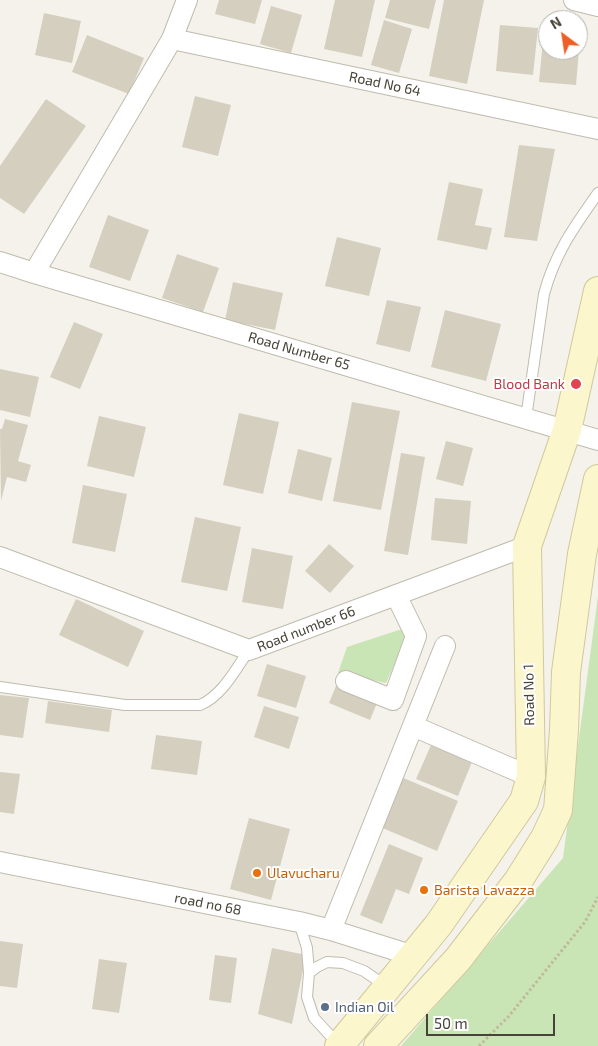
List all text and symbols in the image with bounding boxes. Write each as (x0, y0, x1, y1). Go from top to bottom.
north arrow (538, 10, 588, 60)
text: N (547, 13, 564, 32)
street label: Road No 64 (348, 68, 422, 100)
street label: Road Number 65 (246, 328, 352, 374)
place label: Blood Bank (493, 376, 565, 392)
marker: Blood Bank (569, 377, 583, 391)
street label: Road number 66 (254, 603, 358, 655)
street label: Road No 1 (520, 664, 538, 726)
place label: Ulavucharu (267, 865, 340, 881)
marker: Ulavucharu (251, 867, 263, 879)
place label: Barista Lavazza (434, 882, 535, 898)
marker: Barista Lavazza (418, 884, 430, 896)
street label: road no 68 (173, 889, 243, 919)
place label: Indian Oil (335, 999, 394, 1015)
marker: Indian Oil (319, 1001, 331, 1013)
scale bar (428, 1004, 557, 1036)
text: 50 m (434, 1014, 468, 1032)

